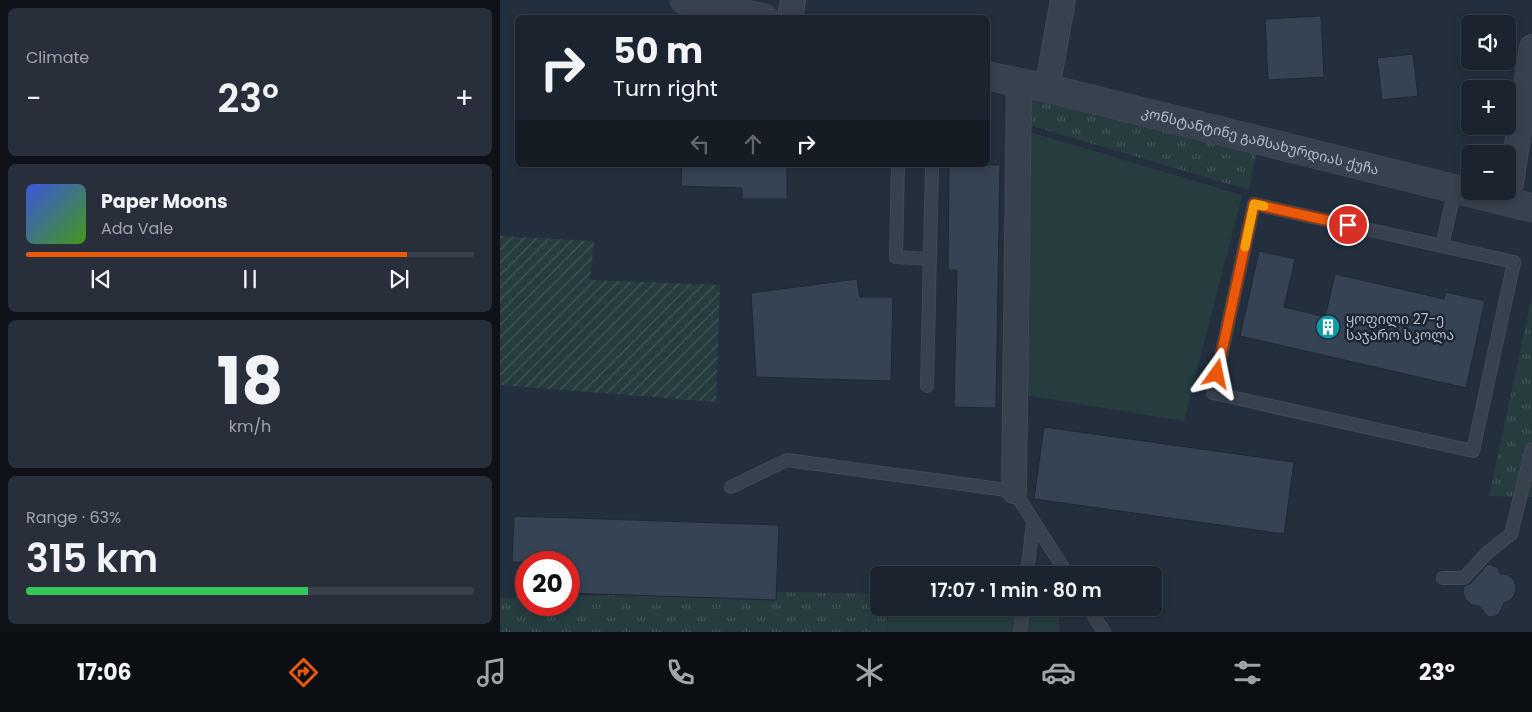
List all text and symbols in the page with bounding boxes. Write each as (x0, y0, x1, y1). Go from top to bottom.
map controls (1461, 15, 1516, 200)
button: sound (1461, 15, 1516, 70)
text: 50 m (613, 26, 703, 75)
icon: right (530, 35, 595, 100)
text: Climate (26, 46, 89, 69)
text: 23° (217, 72, 279, 125)
text: Turn right (613, 73, 718, 104)
text: − (26, 79, 41, 118)
text: + (455, 79, 474, 118)
button: + (1461, 80, 1516, 135)
street label: კონსტანტინე გამსახურდიას ქუჩა (1140, 102, 1381, 180)
icon: left (686, 130, 714, 158)
icon: ahead (739, 130, 767, 158)
icon: right (792, 130, 820, 158)
button: − (1461, 145, 1516, 200)
text: Paper Moons (101, 188, 228, 215)
pin (1327, 204, 1369, 246)
icon: arrive (1334, 211, 1362, 239)
text: Ada Vale (101, 217, 173, 240)
icon: previous (87, 265, 115, 293)
icon: pause (236, 265, 264, 293)
icon: next (385, 265, 413, 293)
place label: ყოფილი 27-ე საჯარო სკოლა (1346, 309, 1454, 345)
building icon: ყოფილი 27-ე საჯარო სკოლა (1315, 314, 1341, 340)
text: 18 (217, 336, 283, 427)
position arrow (1190, 347, 1242, 399)
text: km/h (229, 415, 271, 438)
text: Range · 63% (26, 506, 121, 529)
text: 315 km (26, 532, 158, 585)
speed limit sign: 20 (515, 551, 580, 616)
text: 17:07 · 1 min · 80 m (930, 577, 1102, 604)
icon: directions (286, 655, 321, 690)
icon: music (474, 655, 509, 690)
icon: phone (663, 655, 698, 690)
icon: climate (852, 655, 887, 690)
icon: car (1041, 655, 1076, 690)
icon: filters (1230, 655, 1265, 690)
text: 17:06 (77, 657, 132, 688)
text: 23° (1419, 657, 1455, 688)

